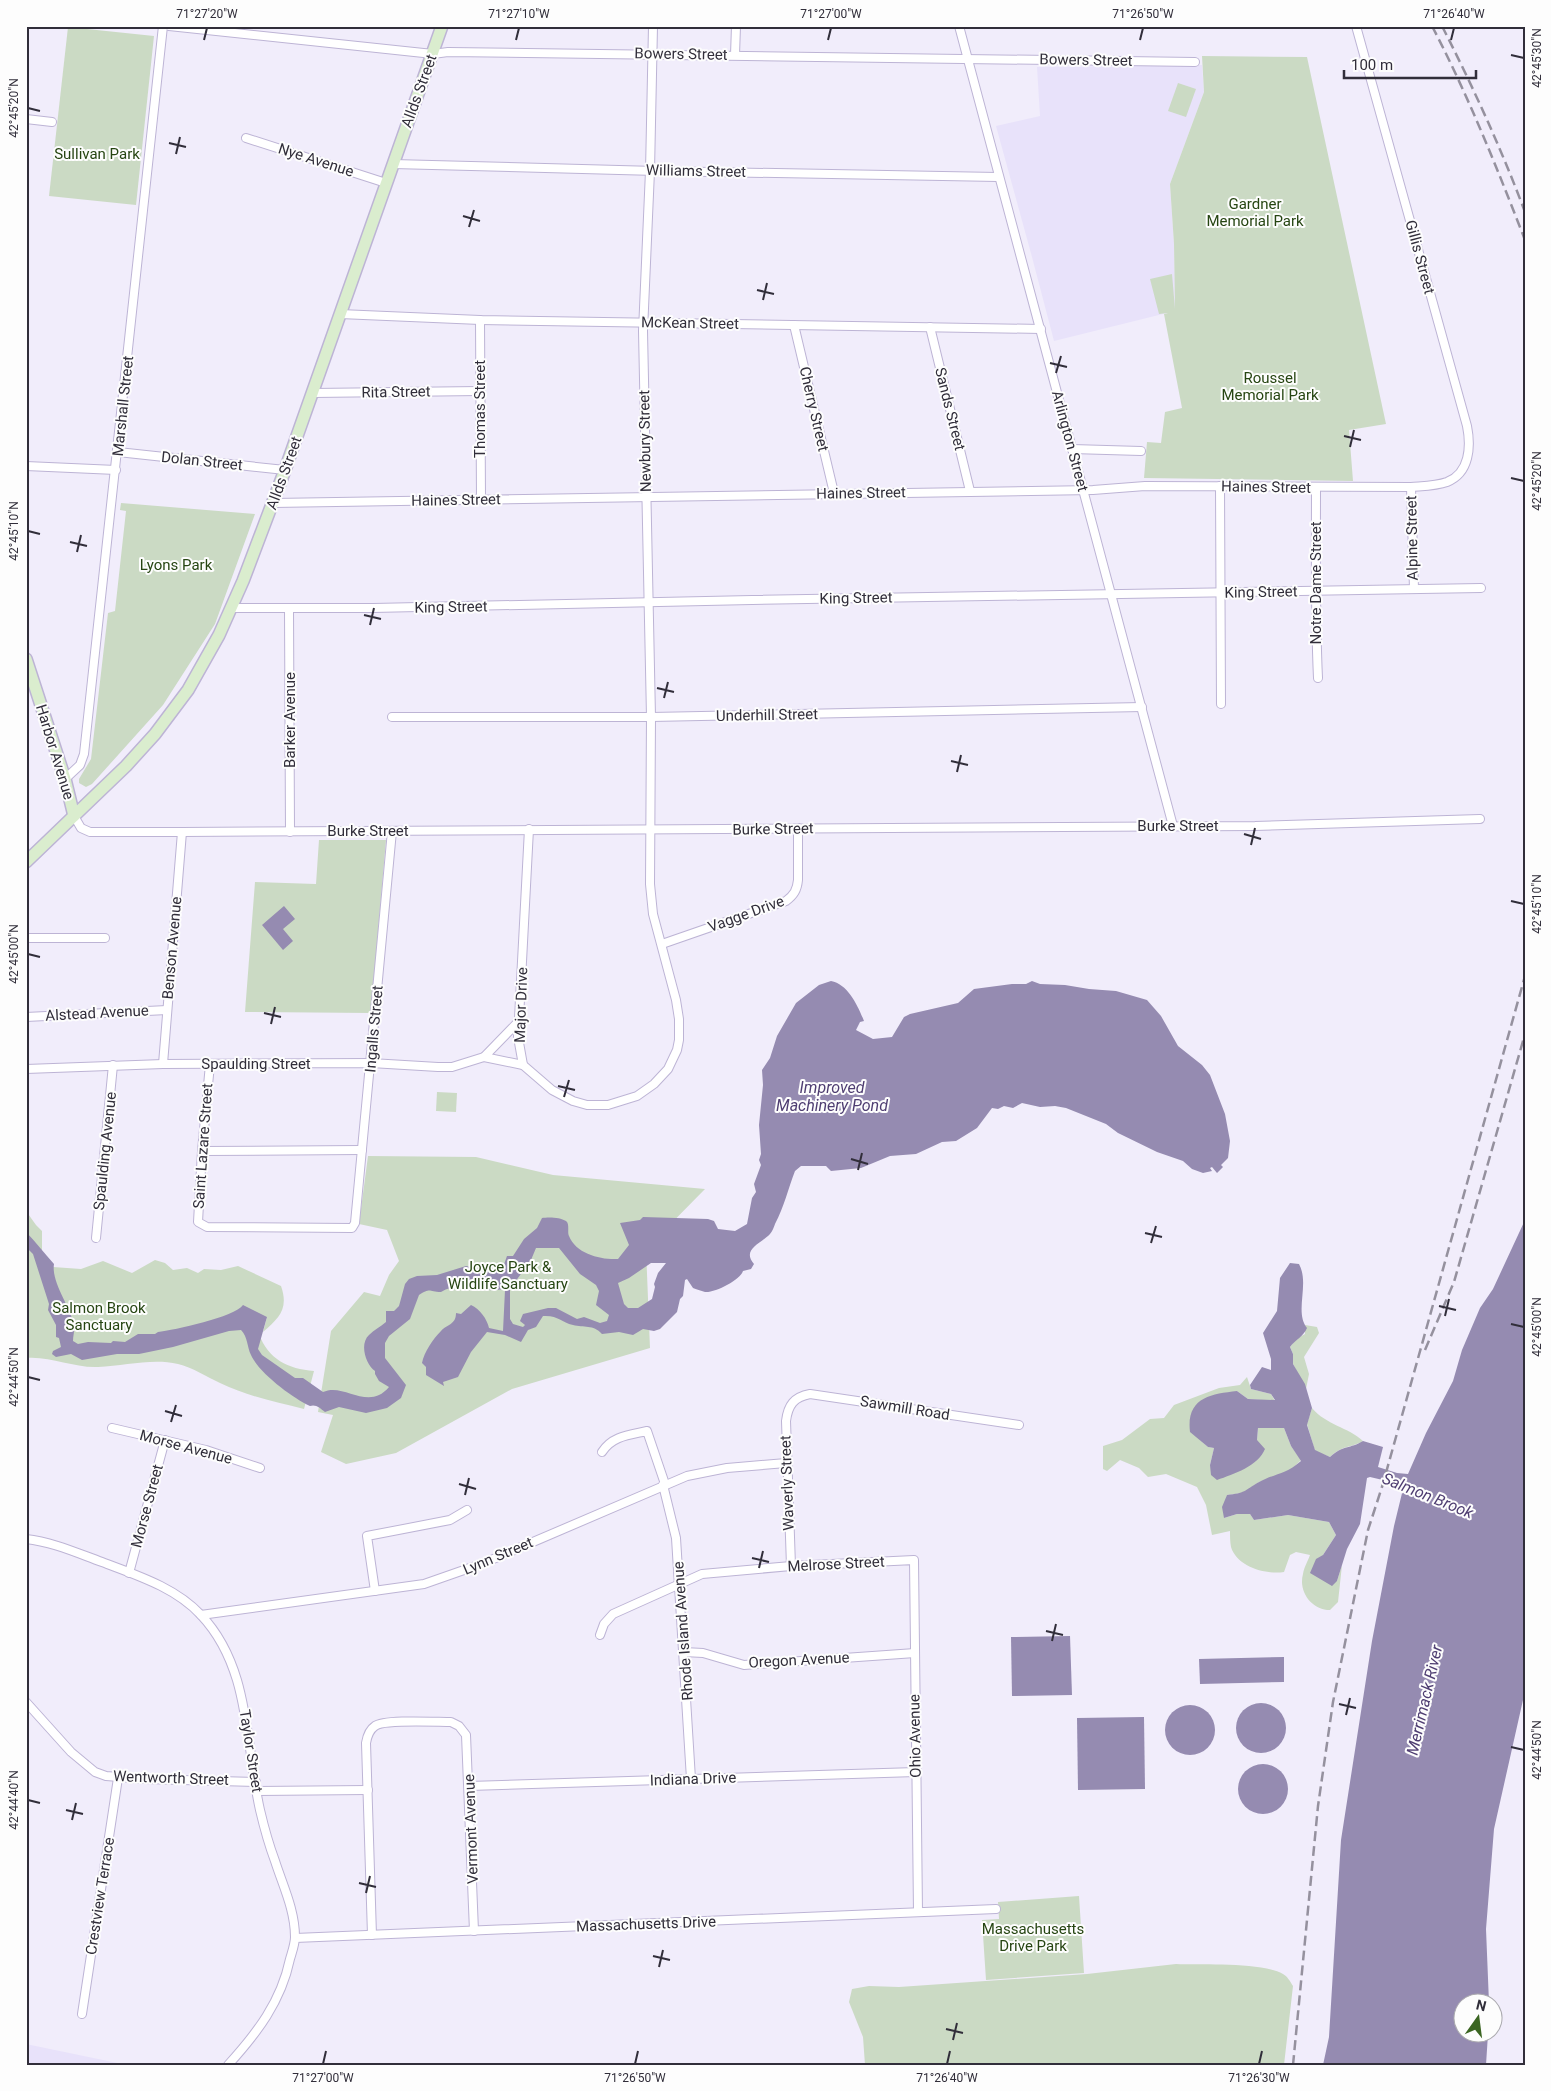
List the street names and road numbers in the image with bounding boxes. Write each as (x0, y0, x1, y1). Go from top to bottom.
street label: Bowers Street (634, 44, 728, 64)
street label: Bowers Street (1039, 50, 1133, 70)
street label: Allds Street (397, 52, 441, 130)
street label: Nye Avenue (276, 139, 356, 181)
street label: Williams Street (646, 161, 746, 181)
street label: Gillis Street (1401, 218, 1439, 296)
street label: McKean Street (641, 313, 739, 333)
street label: Marshall Street (109, 355, 137, 457)
street label: Thomas Street (471, 360, 489, 458)
street label: Cherry Street (795, 365, 833, 453)
street label: Sands Street (931, 366, 969, 452)
street label: Rita Street (361, 382, 431, 402)
street label: Arlington Street (1048, 389, 1092, 494)
street label: Newbury Street (635, 390, 655, 492)
street label: Allds Street (262, 434, 306, 512)
street label: Dolan Street (160, 448, 244, 474)
street label: Haines Street (1221, 477, 1311, 497)
street label: Haines Street (816, 483, 906, 503)
street label: Haines Street (411, 490, 501, 510)
street label: Alpine Street (1402, 495, 1422, 581)
street label: Notre Dame Street (1307, 521, 1325, 645)
street label: King Street (1224, 582, 1298, 602)
street label: King Street (819, 588, 893, 608)
street label: King Street (414, 597, 488, 617)
street label: Barker Avenue (281, 672, 299, 768)
street label: Harbor Avenue (32, 702, 78, 802)
street label: Underhill Street (716, 705, 818, 725)
street label: Burke Street (1137, 817, 1219, 835)
street label: Burke Street (732, 819, 814, 839)
street label: Burke Street (327, 822, 409, 840)
street label: Vagge Drive (706, 892, 787, 936)
street label: Benson Avenue (159, 896, 185, 1000)
street label: Major Drive (511, 967, 531, 1043)
street label: Ingalls Street (361, 985, 387, 1073)
street label: Alstead Avenue (45, 1001, 149, 1025)
street label: Spaulding Street (201, 1055, 311, 1073)
street label: Saint Lazare Street (190, 1083, 216, 1209)
street label: Spaulding Avenue (90, 1091, 120, 1211)
street label: Sawmill Road (859, 1392, 951, 1424)
street label: Morse Avenue (138, 1426, 234, 1468)
street label: Waverly Street (776, 1435, 798, 1531)
street label: Morse Street (127, 1462, 167, 1550)
street label: Lynn Street (460, 1533, 536, 1579)
street label: Melrose Street (787, 1552, 885, 1576)
street label: Rhode Island Avenue (669, 1561, 697, 1701)
street label: Oregon Avenue (748, 1648, 850, 1672)
street label: Ohio Avenue (905, 1694, 925, 1778)
street label: Taylor Street (236, 1708, 266, 1794)
street label: Wentworth Street (113, 1767, 229, 1789)
street label: Indiana Drive (649, 1768, 737, 1790)
street label: Vermont Avenue (460, 1774, 482, 1884)
street label: Crestview Terrace (82, 1836, 118, 1956)
street label: Massachusetts Drive (576, 1913, 716, 1935)

